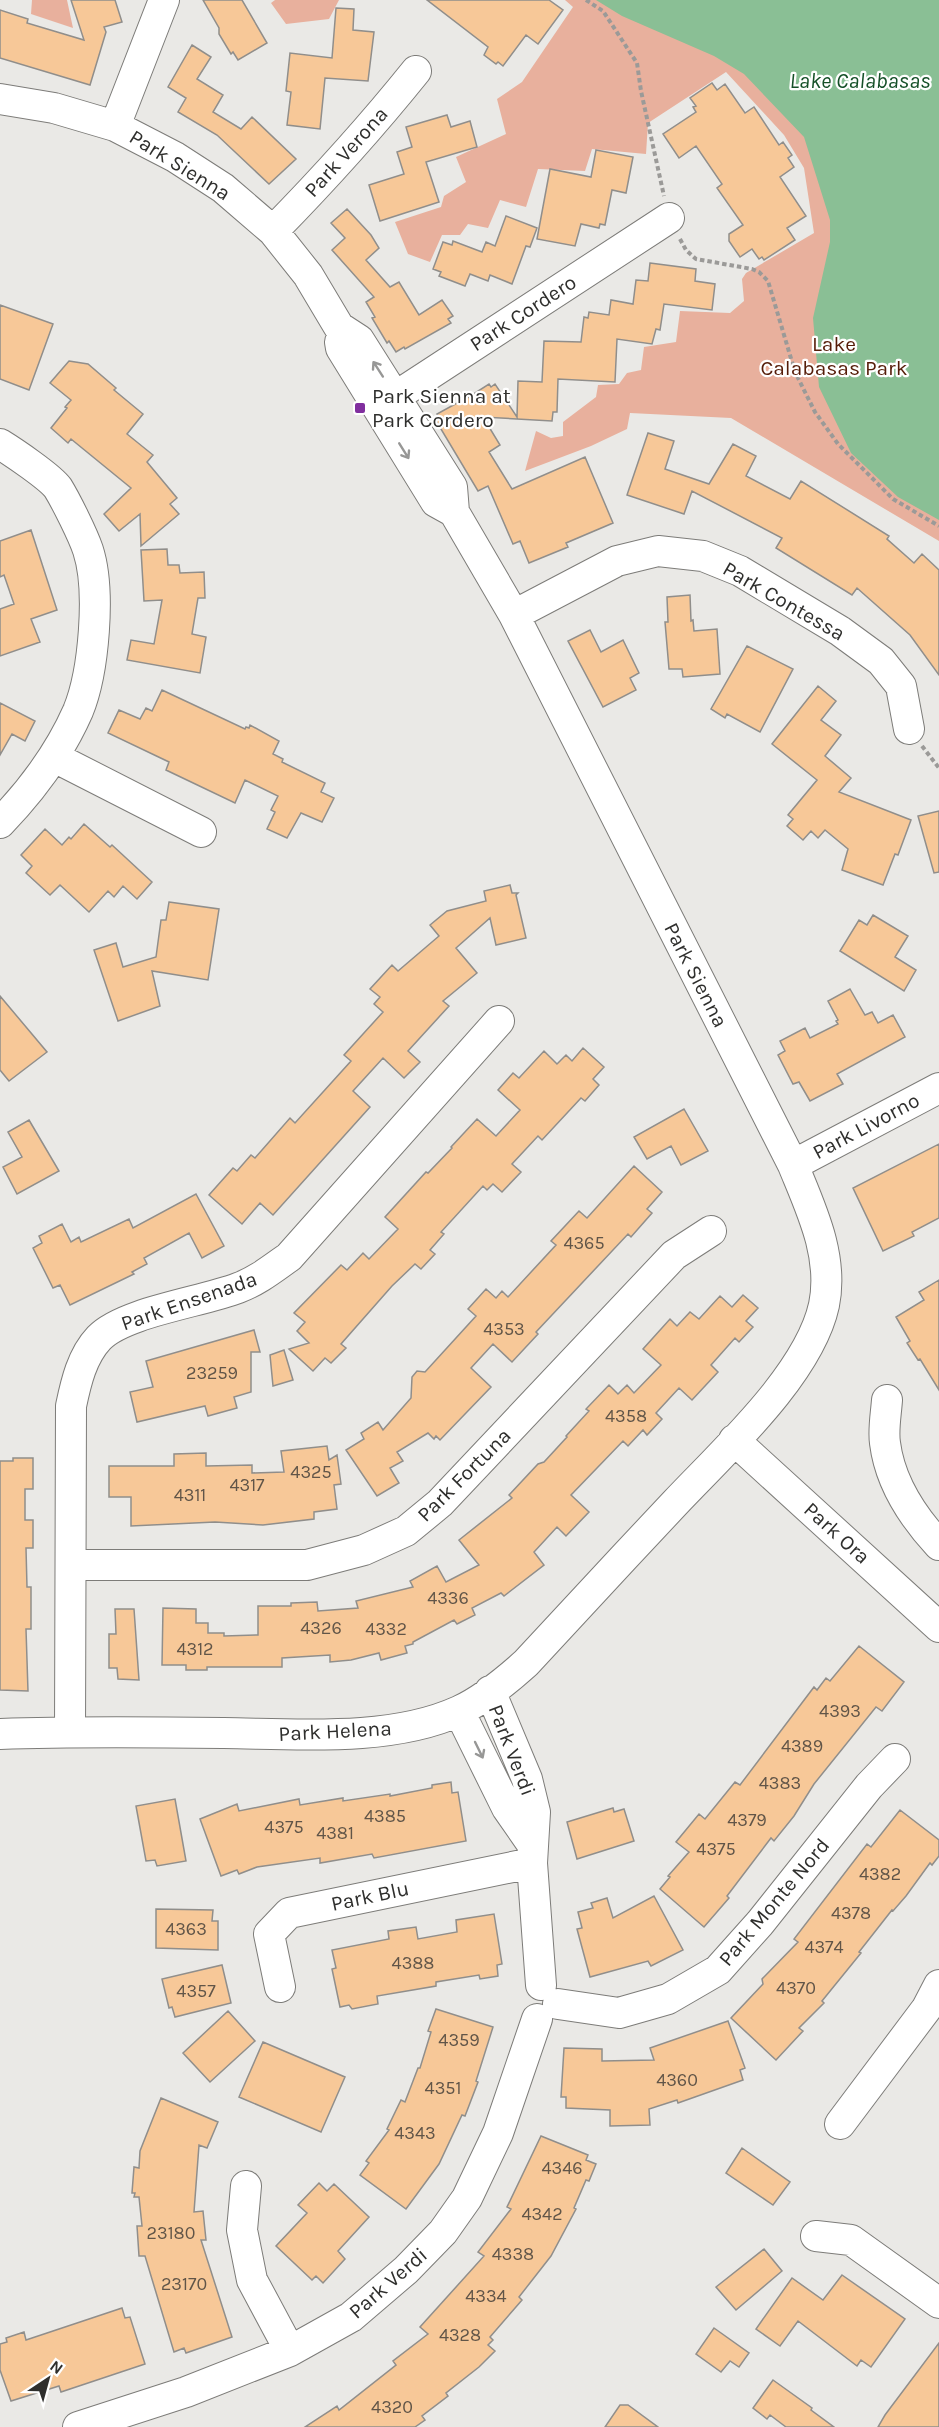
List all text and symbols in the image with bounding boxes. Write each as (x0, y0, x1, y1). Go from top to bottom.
water label: Lake Calabasas (790, 68, 930, 94)
street label: Park Verona (299, 102, 393, 202)
street label: Park Sienna (125, 125, 235, 205)
street label: Park Cordero (465, 270, 581, 356)
park label: Lake Calabasas Park (760, 332, 908, 380)
one-way arrow (372, 361, 385, 378)
place label: Park Sienna at Park Cordero (372, 384, 511, 432)
marker: Park Sienna at Park Cordero (353, 401, 367, 415)
one-way arrow (399, 442, 411, 459)
street label: Park Contessa (719, 556, 849, 646)
street label: Park Sienna (659, 919, 733, 1031)
street label: Park Livorno (809, 1088, 923, 1164)
house number: 4365 (563, 1232, 605, 1254)
street label: Park Ensenada (118, 1267, 260, 1335)
house number: 4353 (483, 1318, 525, 1340)
house number: 23259 (186, 1362, 238, 1384)
house number: 4358 (605, 1405, 647, 1427)
street label: Park Fortuna (412, 1423, 516, 1527)
house number: 4325 (290, 1461, 332, 1483)
house number: 4317 (229, 1474, 265, 1496)
house number: 4311 (174, 1484, 206, 1506)
street label: Park Ora (799, 1497, 875, 1569)
house number: 4336 (427, 1587, 469, 1609)
house number: 4326 (300, 1617, 342, 1639)
house number: 4332 (365, 1618, 407, 1640)
house number: 4312 (176, 1638, 214, 1660)
house number: 4393 (819, 1700, 861, 1722)
street label: Park Verdi (484, 1701, 540, 1799)
street label: Park Helena (278, 1716, 392, 1746)
house number: 4389 (781, 1735, 823, 1757)
one-way arrow (474, 1741, 486, 1759)
house number: 4383 (759, 1772, 801, 1794)
house number: 4385 (364, 1805, 406, 1827)
house number: 4379 (727, 1809, 767, 1831)
house number: 4375 (264, 1816, 304, 1838)
house number: 4381 (316, 1822, 354, 1844)
street label: Park Monte Nord (714, 1833, 834, 1971)
house number: 4375 (696, 1838, 736, 1860)
house number: 4382 (859, 1863, 901, 1885)
street label: Park Blu (329, 1876, 411, 1916)
house number: 4378 (831, 1902, 871, 1924)
house number: 4363 (165, 1918, 207, 1940)
house number: 4374 (804, 1936, 844, 1958)
house number: 4388 (392, 1952, 434, 1974)
house number: 4370 (776, 1977, 816, 1999)
house number: 4357 (176, 1980, 216, 2002)
house number: 4359 (438, 2029, 480, 2051)
house number: 4360 (656, 2069, 698, 2091)
house number: 4351 (425, 2077, 461, 2099)
house number: 4343 (394, 2122, 436, 2144)
house number: 4346 (541, 2157, 583, 2179)
house number: 4342 (521, 2203, 563, 2225)
house number: 23180 (147, 2222, 195, 2244)
street label: Park Verdi (344, 2243, 432, 2323)
house number: 4338 (492, 2243, 534, 2265)
house number: 23170 (161, 2273, 207, 2295)
house number: 4334 (465, 2285, 507, 2307)
house number: 4328 (439, 2324, 481, 2346)
north arrow (18, 2349, 78, 2409)
text: N (46, 2356, 67, 2378)
house number: 4320 (371, 2396, 413, 2418)

